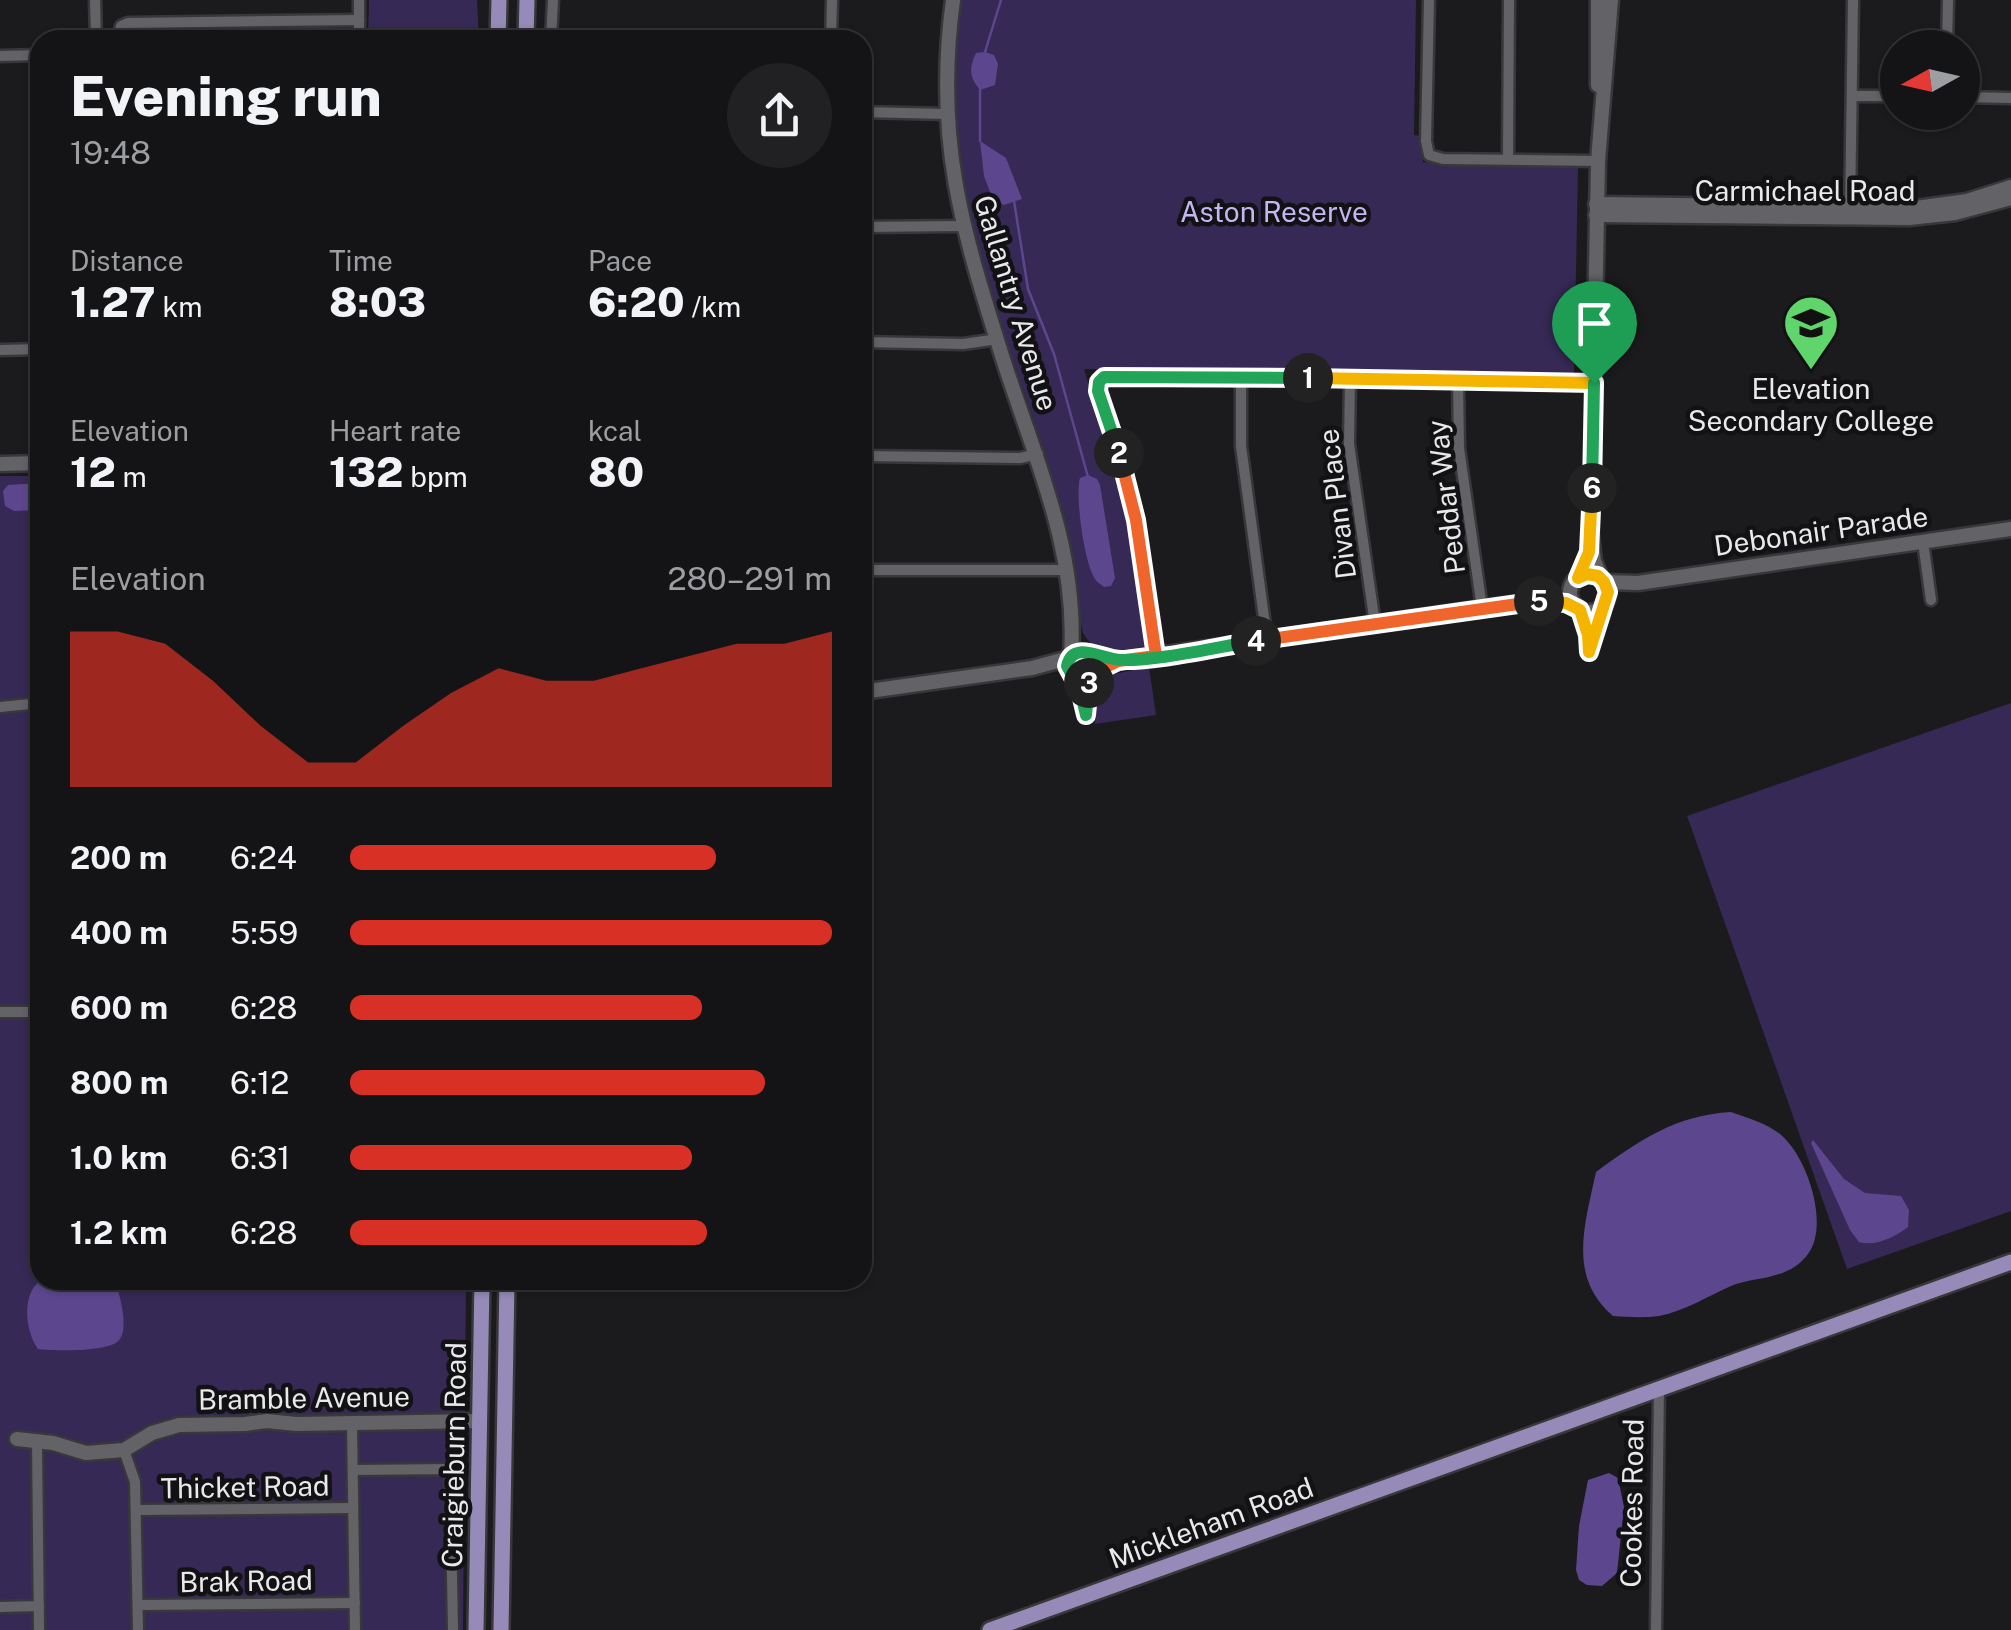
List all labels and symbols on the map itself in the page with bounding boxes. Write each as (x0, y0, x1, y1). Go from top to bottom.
north arrow (1880, 30, 1980, 130)
street label: Carmichael Road (1695, 174, 1915, 207)
street label: Gallantry Avenue (968, 191, 1065, 415)
park label: Aston Reserve (1180, 195, 1368, 228)
pin (1552, 281, 1637, 384)
school or university icon: Elevation Secondary College (1781, 293, 1841, 372)
pin: 1 (1283, 353, 1333, 403)
place label: Elevation Secondary College (1688, 372, 1934, 437)
street label: Peddar Way (1420, 418, 1471, 576)
street label: Divan Place (1311, 427, 1362, 581)
pin: 2 (1094, 428, 1144, 478)
pin: 6 (1567, 463, 1617, 513)
street label: Debonair Parade (1712, 499, 1930, 562)
pin: 5 (1514, 576, 1564, 626)
pin: 4 (1231, 616, 1281, 666)
pin: 3 (1064, 658, 1114, 708)
street label: Craigieburn Road (435, 1342, 472, 1568)
street label: Bramble Avenue (198, 1379, 410, 1416)
street label: Cookes Road (1614, 1418, 1649, 1588)
street label: Thicket Road (160, 1469, 330, 1504)
street label: Mickleham Road (1104, 1470, 1318, 1575)
street label: Brak Road (179, 1563, 313, 1598)

